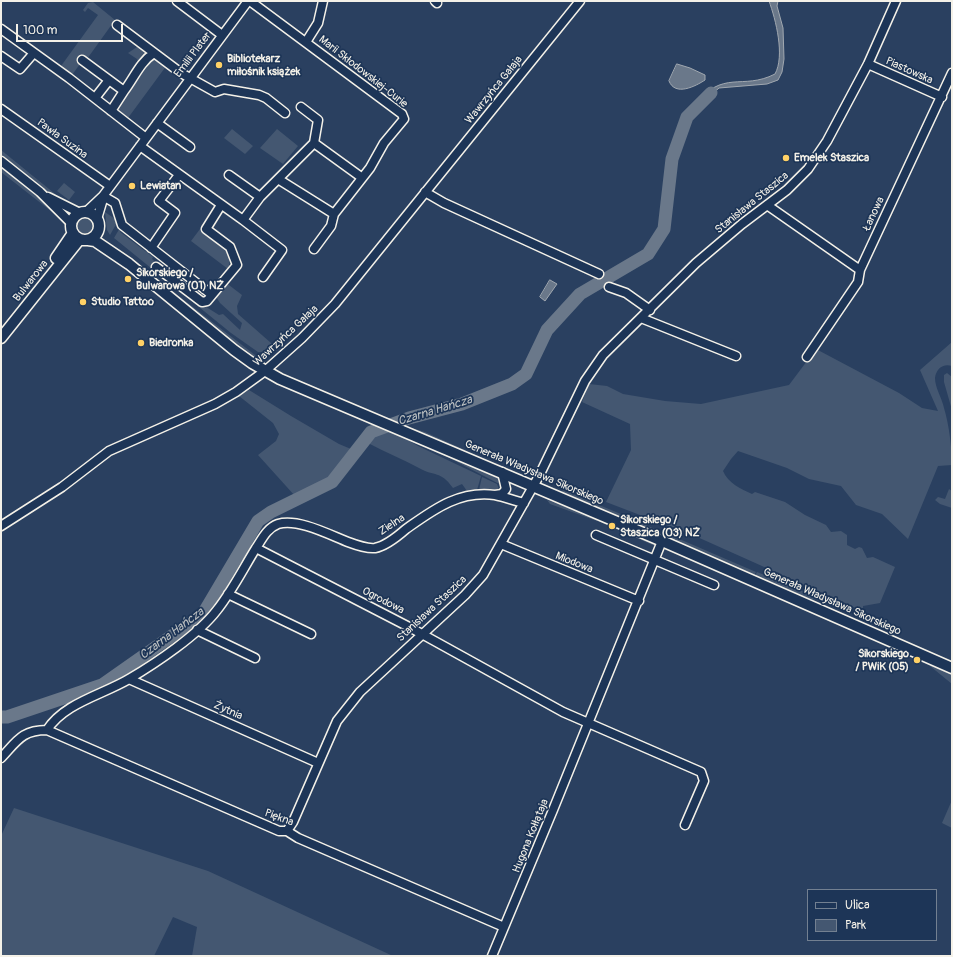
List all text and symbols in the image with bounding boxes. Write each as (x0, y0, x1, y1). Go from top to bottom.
scale bar (18, 16, 125, 42)
text: 100 m (23, 23, 57, 38)
street label: Emilii Plater (172, 30, 214, 80)
street label: Marii Skłodowskiej-Curie (316, 33, 410, 111)
place label: Bibliotekarz miłośnik książek (227, 52, 300, 78)
street label: Wawrzyńca Gałaja (463, 53, 525, 127)
street label: Piastowska (883, 55, 935, 87)
marker: Bibliotekarz miłośnik książek (214, 60, 224, 70)
street label: Pawła Suzina (34, 116, 90, 162)
place label: Emelek Staszica (794, 151, 869, 165)
marker: Emelek Staszica (781, 153, 791, 163)
street label: Stanisława Staszica (713, 169, 791, 237)
place label: Lewiatan (140, 179, 181, 193)
marker: Lewiatan (127, 181, 137, 191)
street label: Łanowa (860, 195, 888, 233)
street label: Bulwarowa (11, 258, 51, 304)
place label: Sikorskiego / Bulwarowa (01) NŻ (136, 266, 224, 292)
marker: Sikorskiego / Bulwarowa (01) NŻ (123, 274, 133, 284)
place label: Studio Tattoo (91, 295, 154, 309)
marker: Studio Tattoo (78, 297, 88, 307)
street label: Wawrzyńca Gałaja (251, 303, 321, 369)
place label: Biedronka (149, 336, 193, 350)
marker: Biedronka (136, 338, 146, 348)
water label: Czarna Hańcza (396, 393, 474, 429)
street label: Generała Władysława Sikorskiego (463, 438, 605, 508)
street label: Zielna (376, 512, 408, 538)
place label: Sikorskiego / Staszica (03) NŻ (620, 513, 700, 539)
marker: Sikorskiego / Staszica (03) NŻ (607, 521, 617, 531)
street label: Miodowa (553, 550, 595, 576)
street label: Generała Władysława Sikorskiego (761, 566, 903, 638)
street label: Stanisława Staszica (394, 573, 470, 645)
street label: Ogrodowa (360, 585, 406, 617)
water label: Czarna Hańcza (137, 605, 207, 663)
place label: Sikorskiego / PWiK (05) (855, 647, 909, 673)
marker: Sikorskiego / PWiK (05) (912, 655, 922, 665)
street label: Żytnia (211, 699, 245, 723)
street label: Hugona Kołłątaja (510, 797, 552, 875)
street label: Piękna (263, 807, 295, 829)
legend (807, 889, 937, 941)
text: Ulica (845, 898, 870, 913)
text: Park (845, 918, 866, 933)

